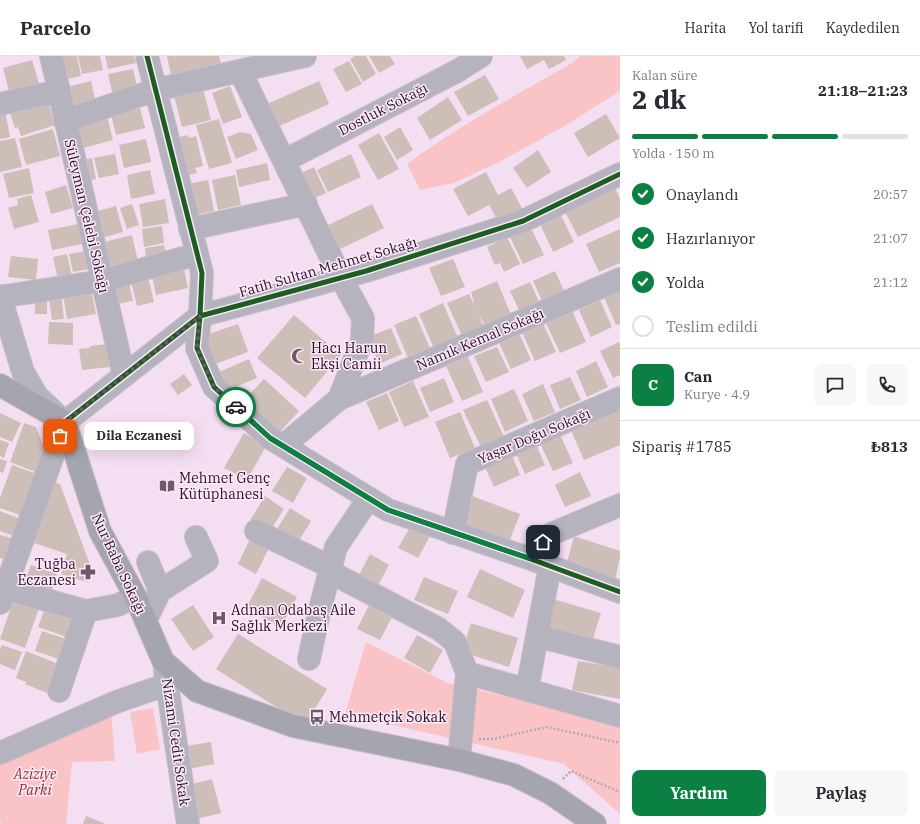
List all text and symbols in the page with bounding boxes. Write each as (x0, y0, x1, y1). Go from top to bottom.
text: Parcelo (20, 16, 91, 40)
text: Harita (685, 19, 726, 37)
text: Yol tarifi (748, 19, 804, 37)
text: Kaydedilen (826, 19, 900, 37)
text: Kalan süre (632, 67, 698, 84)
street label: Dostluk Sokağı (335, 79, 431, 139)
text: 21:18–21:23 (818, 81, 908, 100)
text: 2 dk (632, 82, 686, 116)
street label: Süleyman Çelebi Sokağı (61, 137, 113, 295)
text: Yolda · 150 m (632, 145, 715, 162)
icon: check (632, 183, 654, 205)
text: Onaylandı (666, 185, 739, 204)
text: 20:57 (873, 186, 908, 203)
icon: check (632, 227, 654, 249)
text: Hazırlanıyor (666, 229, 755, 248)
text: 21:07 (873, 230, 908, 247)
street label: Fatih Sultan Mehmet Sokağı (237, 233, 419, 301)
icon: check (632, 271, 654, 293)
text: Yolda (666, 273, 705, 292)
text: 21:12 (873, 274, 908, 291)
street label: Namık Kemal Sokağı (413, 304, 547, 374)
text: Teslim edildi (666, 317, 758, 336)
place label: Hacı Harun Ekşi Camii (311, 339, 387, 373)
mosque icon: Hacı Harun Ekşi Camii (290, 347, 308, 365)
button: chat (814, 364, 856, 406)
button: phone (866, 364, 908, 406)
text: Can (684, 367, 712, 386)
text: C (648, 375, 658, 394)
text: Kurye · 4.9 (684, 386, 750, 403)
courier (216, 387, 256, 427)
icon: car (225, 396, 247, 418)
street label: Yaşar Doğu Sokağı (475, 404, 593, 468)
pin (43, 419, 77, 453)
callout: Dila Eczanesi (84, 422, 194, 450)
icon: bag (49, 425, 71, 447)
text: Dila Eczanesi (96, 427, 182, 444)
text: Sipariş #1785 (632, 437, 732, 456)
text: ₺813 (871, 437, 908, 456)
place label: Mehmet Genç Kütüphanesi (179, 469, 270, 503)
library icon: Mehmet Genç Kütüphanesi (158, 477, 176, 495)
street label: Nur Baba Sokağı (88, 511, 150, 617)
pin (526, 525, 560, 559)
icon: home (532, 531, 554, 553)
place label: Tuğba Eczanesi (17, 555, 76, 589)
pharmacy icon: Tuğba Eczanesi (79, 563, 97, 581)
place label: Adnan Odabaş Aile Sağlık Merkezi (231, 601, 356, 635)
hospital icon: Adnan Odabaş Aile Sağlık Merkezi (210, 609, 228, 627)
street label: Nizami Cedit Sokak (158, 677, 194, 808)
bus stop icon: Mehmetçik Sokak (308, 708, 326, 726)
place label: Mehmetçik Sokak (329, 708, 447, 726)
park label: Aziziye Parki (13, 765, 57, 799)
button: Yardım (632, 770, 766, 816)
button: Paylaş (774, 770, 908, 816)

